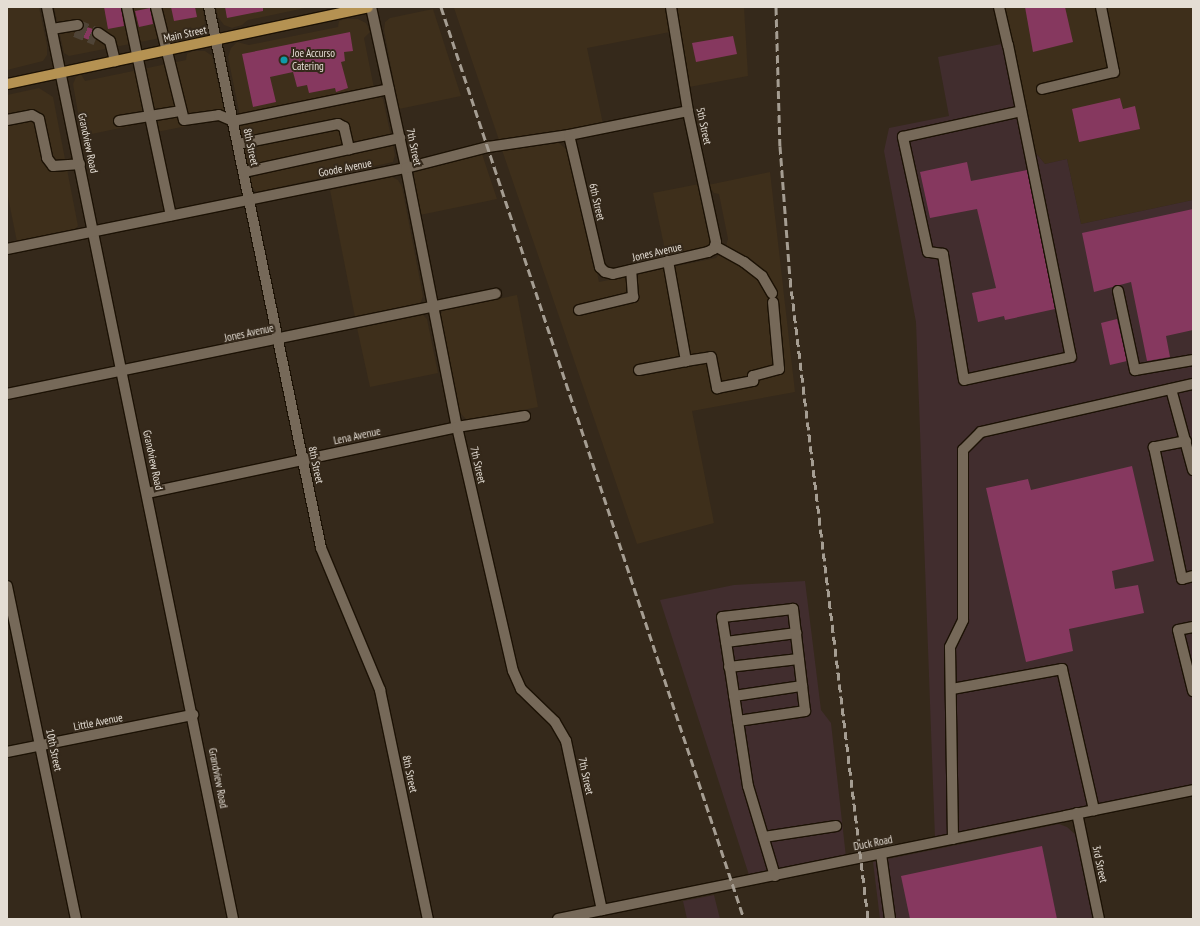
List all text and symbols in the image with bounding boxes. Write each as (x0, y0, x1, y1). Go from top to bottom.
street label: Main Street (162, 23, 208, 45)
place label: Joe Accurso Catering (292, 47, 335, 73)
marker: Joe Accurso Catering (279, 55, 289, 65)
street label: 5th Street (694, 106, 714, 146)
street label: Grandview Road (75, 112, 101, 174)
street label: 8th Street (241, 127, 261, 167)
street label: 7th Street (404, 127, 424, 167)
street label: Goode Avenue (317, 156, 373, 180)
street label: 6th Street (586, 182, 608, 222)
street label: Jones Avenue (631, 240, 683, 264)
street label: Jones Avenue (223, 321, 275, 345)
street label: Lena Avenue (332, 425, 382, 447)
street label: Grandview Road (140, 429, 166, 491)
street label: 8th Street (306, 445, 326, 485)
street label: 7th Street (467, 445, 489, 485)
street label: Little Avenue (72, 711, 124, 733)
street label: 10th Street (43, 728, 65, 772)
street label: Grandview Road (206, 747, 230, 809)
street label: 8th Street (400, 754, 420, 794)
street label: 7th Street (576, 756, 596, 796)
street label: Duck Road (852, 833, 894, 853)
street label: 3rd Street (1090, 844, 1110, 884)

